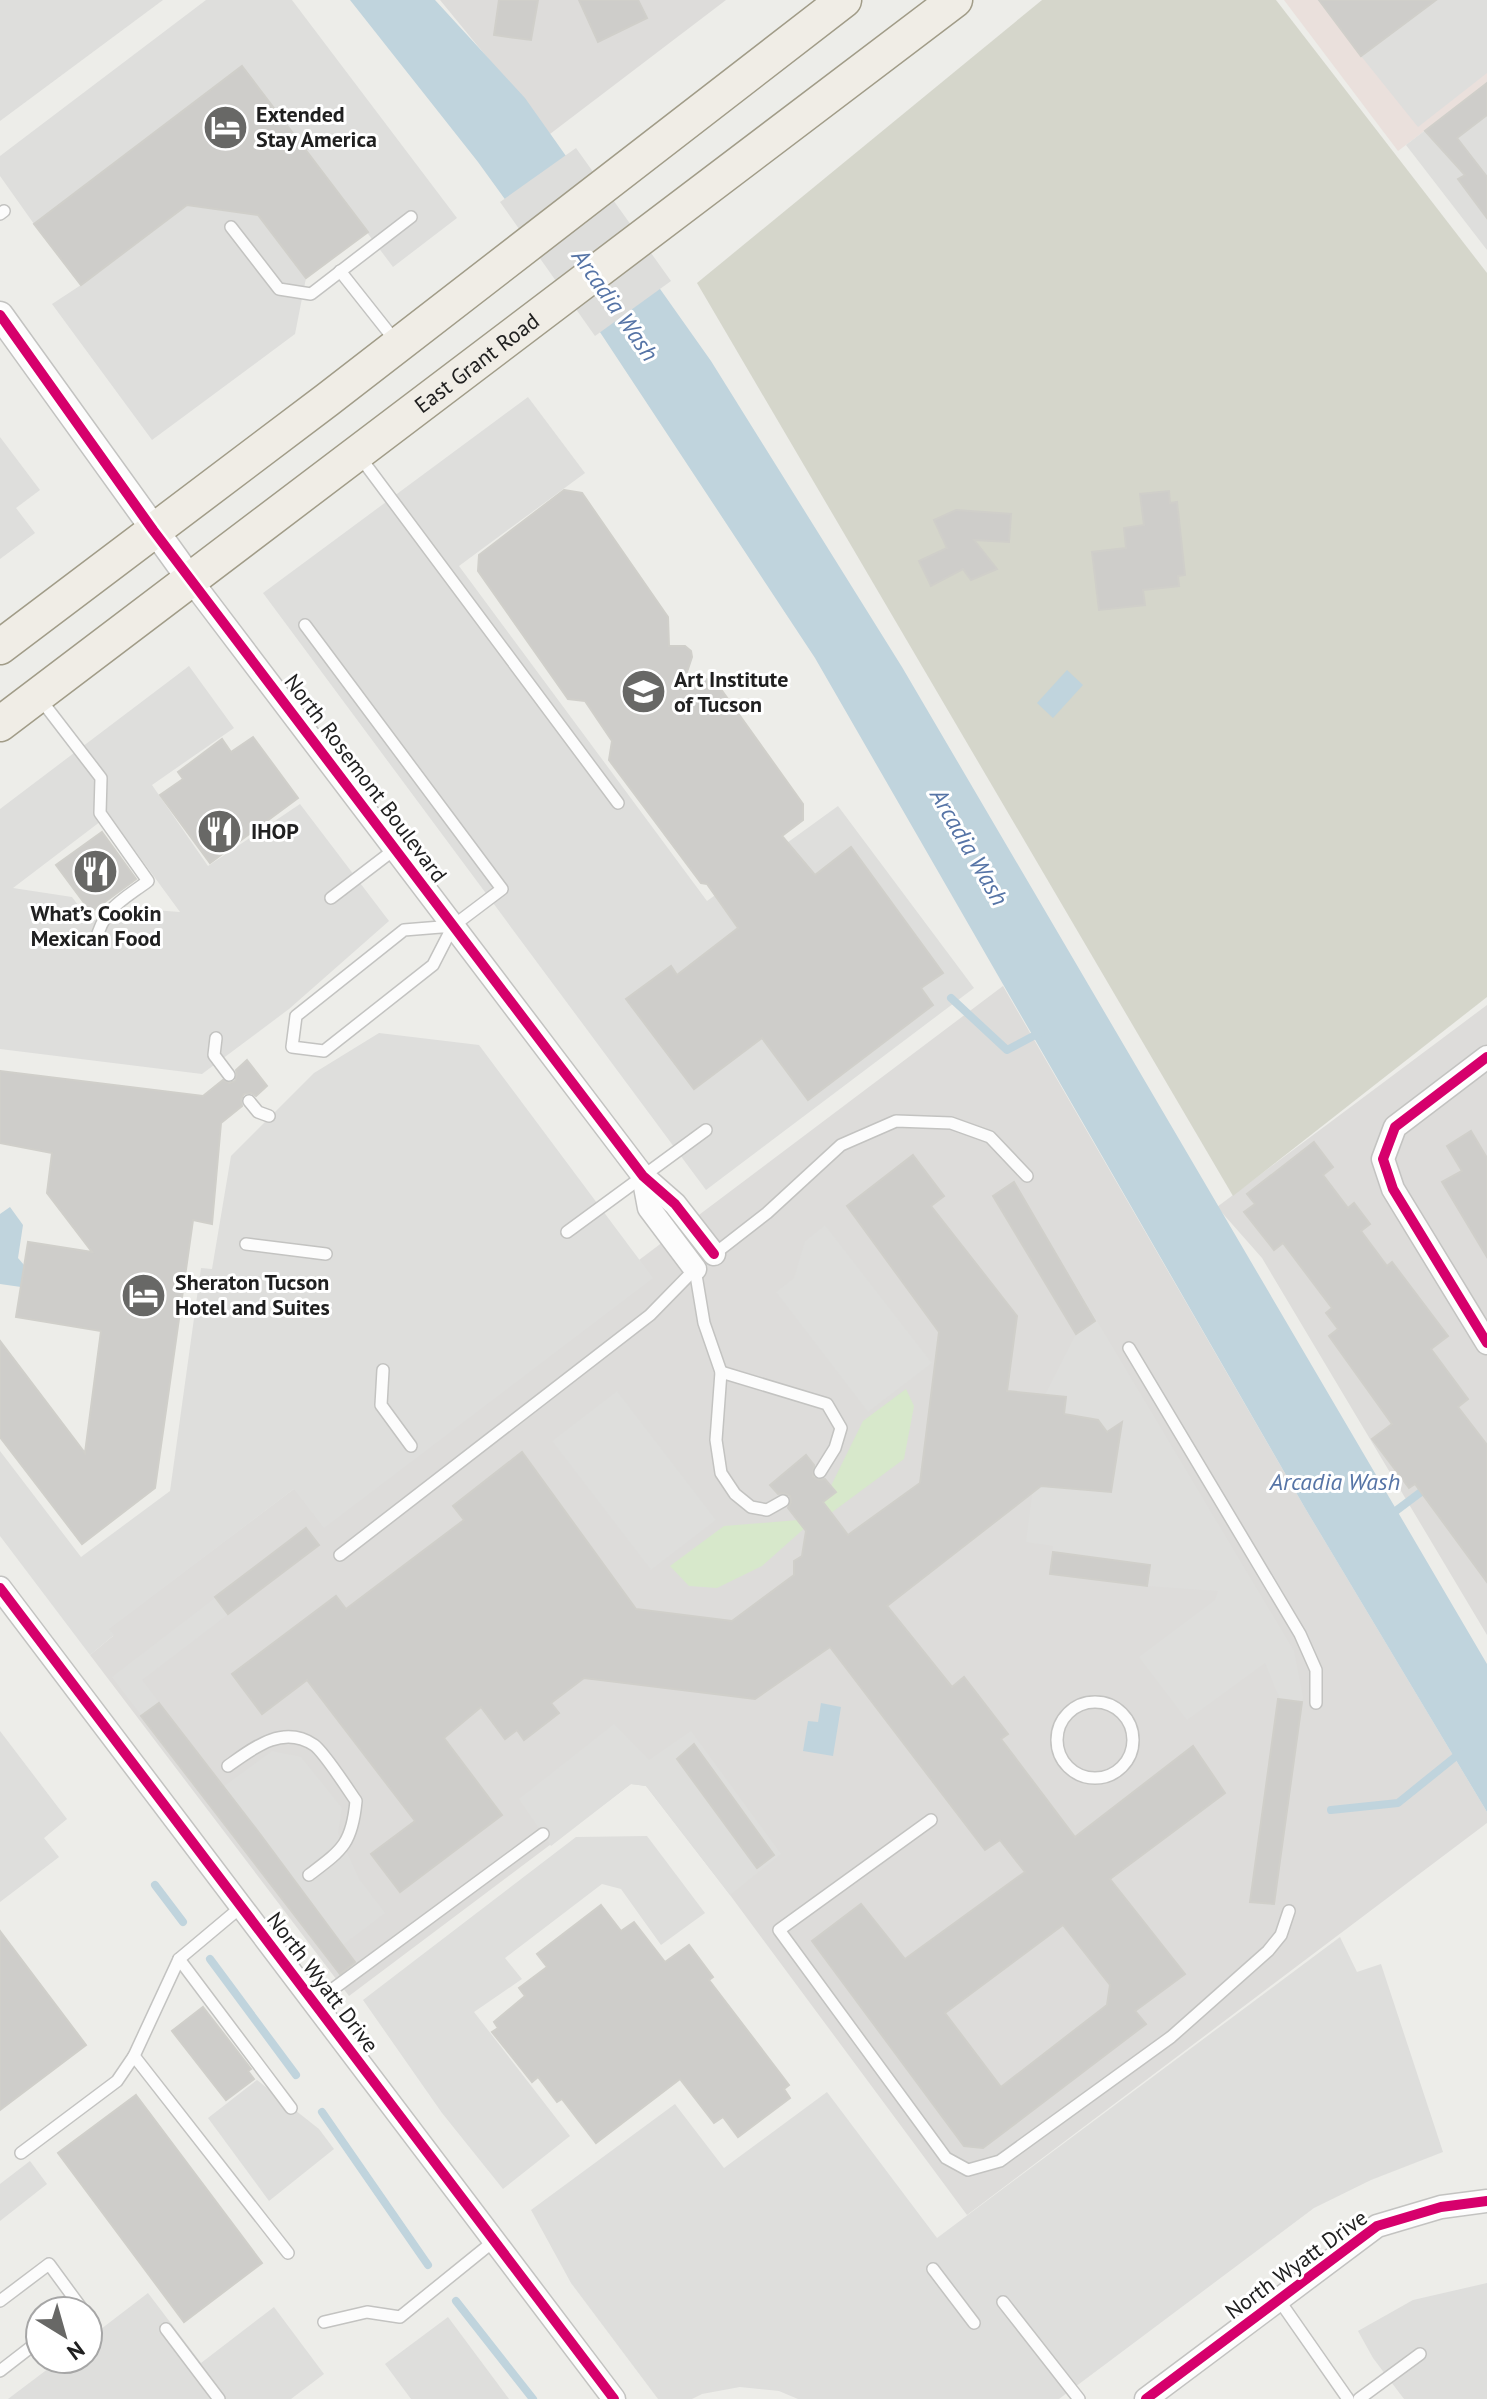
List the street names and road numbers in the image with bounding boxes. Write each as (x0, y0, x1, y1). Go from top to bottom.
street label: East Grant Road (409, 307, 544, 419)
street label: North Rosemont Boulevard (278, 668, 454, 888)
street label: North Wyatt Drive (261, 1906, 385, 2058)
street label: North Wyatt Drive (1219, 2203, 1373, 2325)

